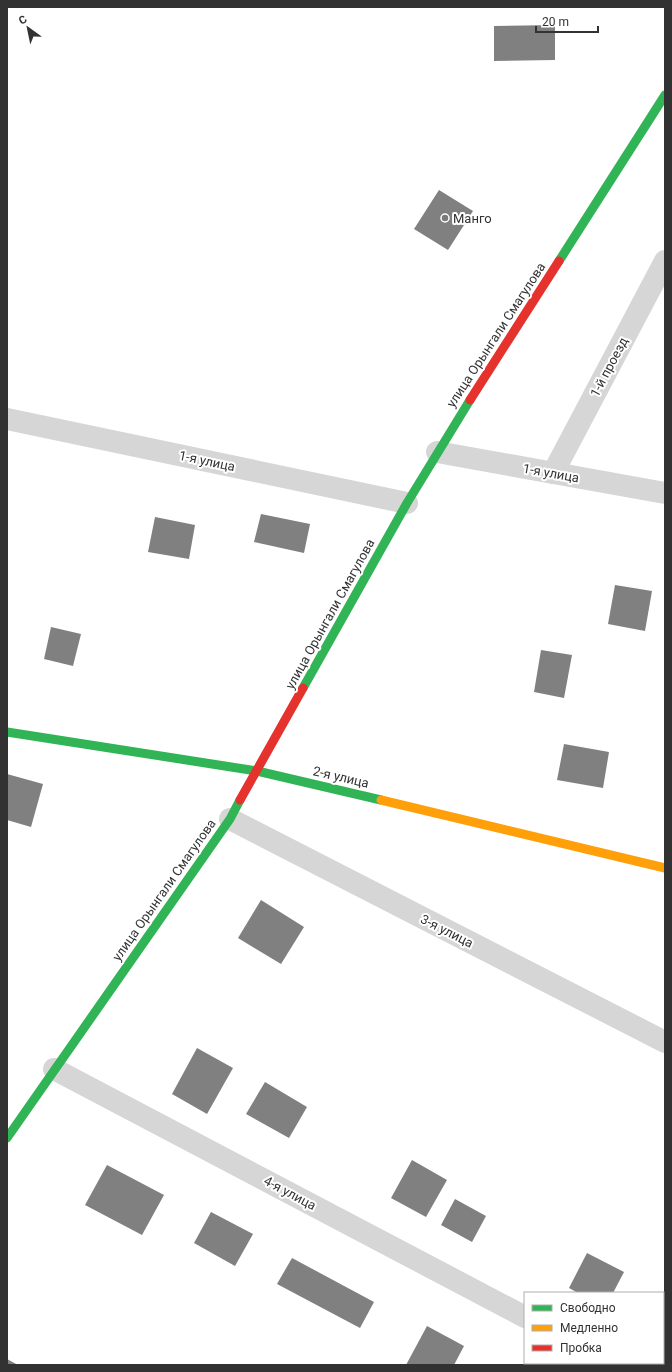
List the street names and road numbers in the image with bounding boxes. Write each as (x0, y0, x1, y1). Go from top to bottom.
street label: улица Орынгали Смагулова (444, 260, 548, 410)
street label: 1-й проезд (587, 335, 631, 399)
street label: 1-я улица (178, 448, 236, 474)
street label: 1-я улица (522, 461, 580, 485)
street label: улица Орынгали Смагулова (282, 536, 378, 692)
street label: 2-я улица (312, 763, 370, 791)
street label: улица Орынгали Смагулова (109, 816, 219, 964)
street label: 3-я улица (418, 911, 476, 951)
street label: 4-я улица (261, 1173, 319, 1213)

